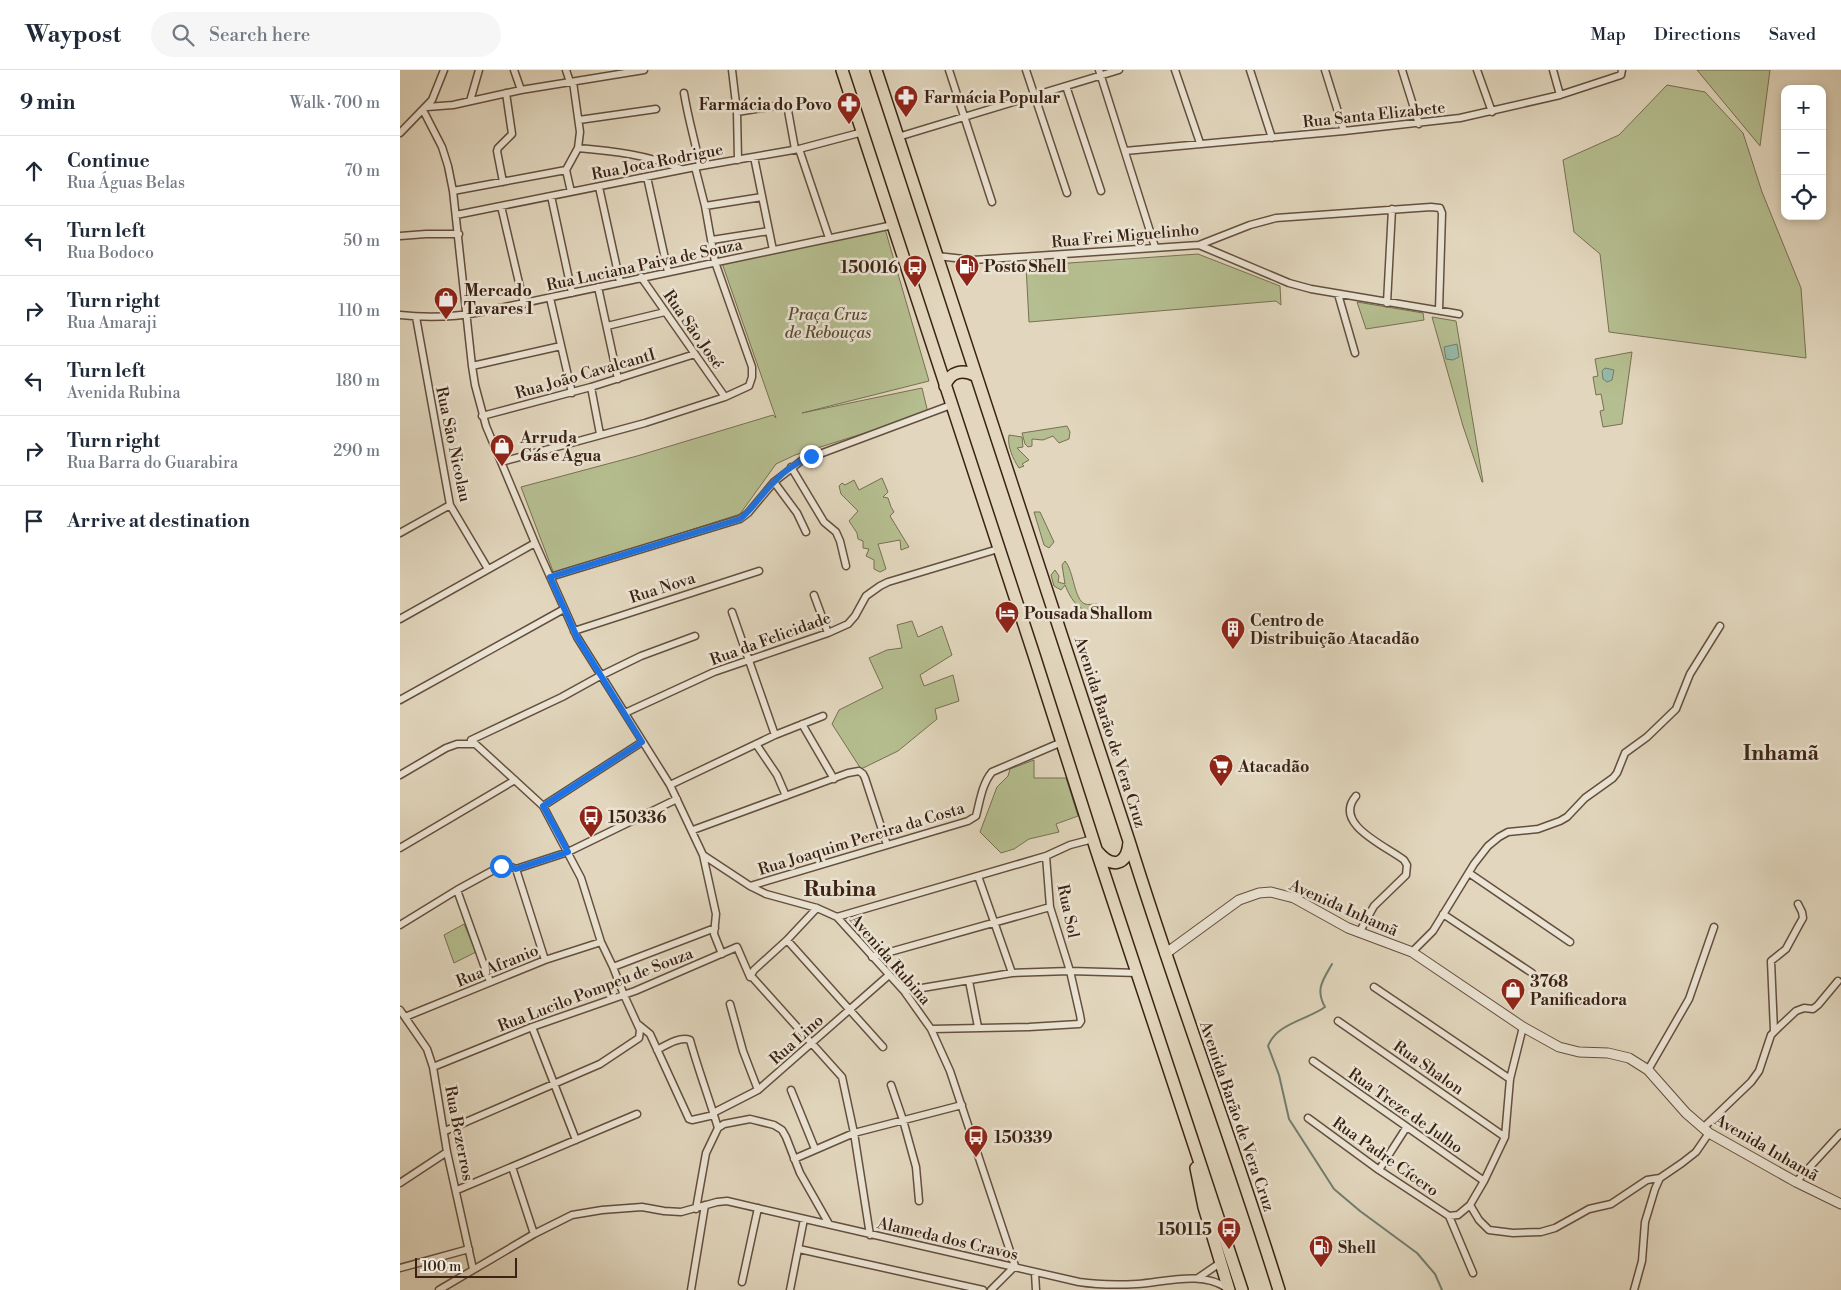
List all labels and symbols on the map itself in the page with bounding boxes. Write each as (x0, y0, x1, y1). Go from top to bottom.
pharmacy icon: Farmácia Popular (893, 84, 919, 118)
place label: Farmácia Popular (924, 88, 1060, 108)
pharmacy icon: Farmácia do Povo (836, 91, 862, 125)
place label: Farmácia do Povo (699, 95, 832, 115)
street label: Rua Santa Elizabete (1302, 98, 1446, 132)
street label: Rua Joca Rodrigue (590, 139, 725, 185)
street label: Rua Frei Miguelinho (1050, 220, 1200, 252)
street label: Rua Luciana Paiva de Souza (544, 234, 745, 296)
fuel station icon: Posto Shell (954, 253, 980, 287)
bus stop icon: 150016 (902, 254, 928, 288)
place label: Posto Shell (984, 257, 1067, 277)
place label: 150016 (840, 258, 898, 278)
place label: Mercado Tavares 1 (464, 281, 534, 319)
shop icon: Mercado Tavares 1 (433, 286, 459, 320)
street label: Rua São José (659, 286, 728, 373)
park label: Praça Cruz de Rebouças (785, 305, 871, 343)
street label: Rua João CavalcantI (513, 344, 658, 404)
street label: Rua São Nicolau (431, 385, 475, 504)
place label: Arruda Gás e Água (519, 428, 602, 466)
shop icon: Arruda Gás e Água (489, 433, 515, 467)
route end (800, 445, 823, 468)
street label: Rua Nova (627, 568, 699, 608)
hotel icon: Pousada Shallom (994, 600, 1020, 634)
place label: Pousada Shallom (1024, 604, 1153, 624)
street label: Rua da Felicidade (707, 608, 834, 670)
place label: Centro de Distribuição Atacadão (1250, 611, 1419, 649)
building icon: Centro de Distribuição Atacadão (1220, 616, 1246, 650)
street label: Avenida Barão de Vera Cruz (1069, 633, 1150, 830)
district label: Inhamã (1743, 741, 1820, 767)
supermarket icon: Atacadão (1208, 753, 1234, 787)
place label: Atacadão (1237, 757, 1309, 777)
street label: Rua Joaquim Pereira da Costa (756, 798, 968, 880)
bus stop icon: 150336 (578, 804, 604, 838)
place label: 150336 (608, 808, 667, 828)
route start (490, 855, 513, 878)
street label: Avenida Inhamã (1285, 875, 1402, 941)
district label: Rubina (804, 877, 877, 903)
street label: Rua Sol (1053, 882, 1084, 940)
street label: Avenida Rubina (845, 910, 936, 1010)
street label: Rua Afranio (453, 940, 541, 992)
street label: Rua Lucilo Pompeu de Souza (495, 943, 697, 1036)
place label: 3768 Panificadora (1530, 972, 1627, 1010)
shop icon: 3768 Panificadora (1500, 977, 1526, 1011)
street label: Rua Lino (765, 1010, 828, 1069)
street label: Avenida Barão de Vera Cruz (1195, 1018, 1279, 1214)
street label: Rua Shalon (1389, 1036, 1468, 1100)
street label: Rua Treze de Julho (1344, 1064, 1467, 1158)
street label: Rua Bezerros (440, 1084, 478, 1183)
street label: Avenida Inhamã (1710, 1110, 1823, 1186)
street label: Rua Padre Cícero (1328, 1113, 1442, 1201)
bus stop icon: 150339 (963, 1124, 989, 1158)
place label: 150339 (994, 1128, 1053, 1148)
street label: Alameda dos Cravos (874, 1213, 1020, 1265)
bus stop icon: 150115 (1216, 1216, 1242, 1250)
place label: 150115 (1157, 1220, 1212, 1240)
fuel station icon: Shell (1308, 1234, 1334, 1268)
place label: Shell (1338, 1238, 1377, 1258)
scale bar (415, 1255, 518, 1278)

